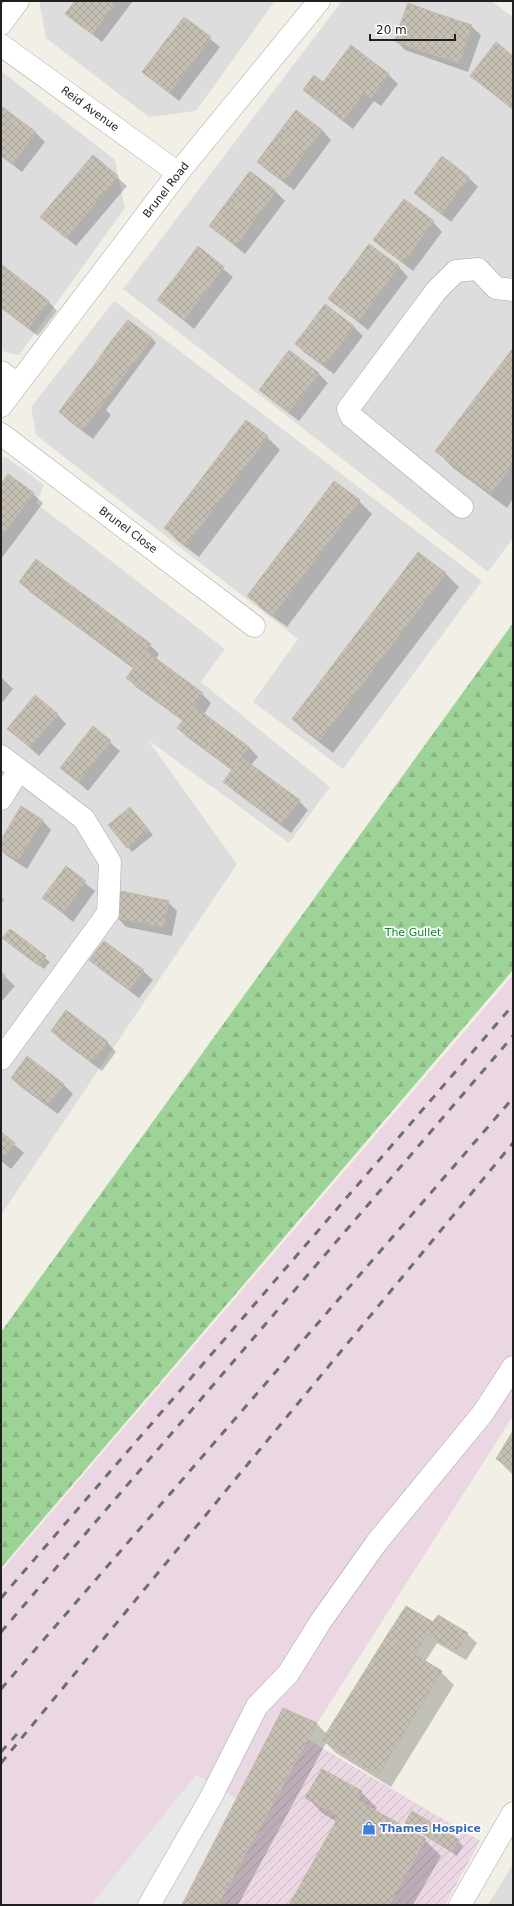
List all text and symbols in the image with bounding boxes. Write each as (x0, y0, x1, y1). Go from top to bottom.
scale bar (370, 16, 455, 42)
text: 20 m (376, 23, 407, 37)
street label: Reid Avenue (59, 84, 122, 134)
street label: Brunel Road (140, 160, 192, 220)
street label: Brunel Close (96, 504, 160, 556)
park label: The Gullet (384, 926, 442, 939)
shop icon: Thames Hospice (361, 1820, 377, 1836)
place label: Thames Hospice (380, 1822, 481, 1835)

